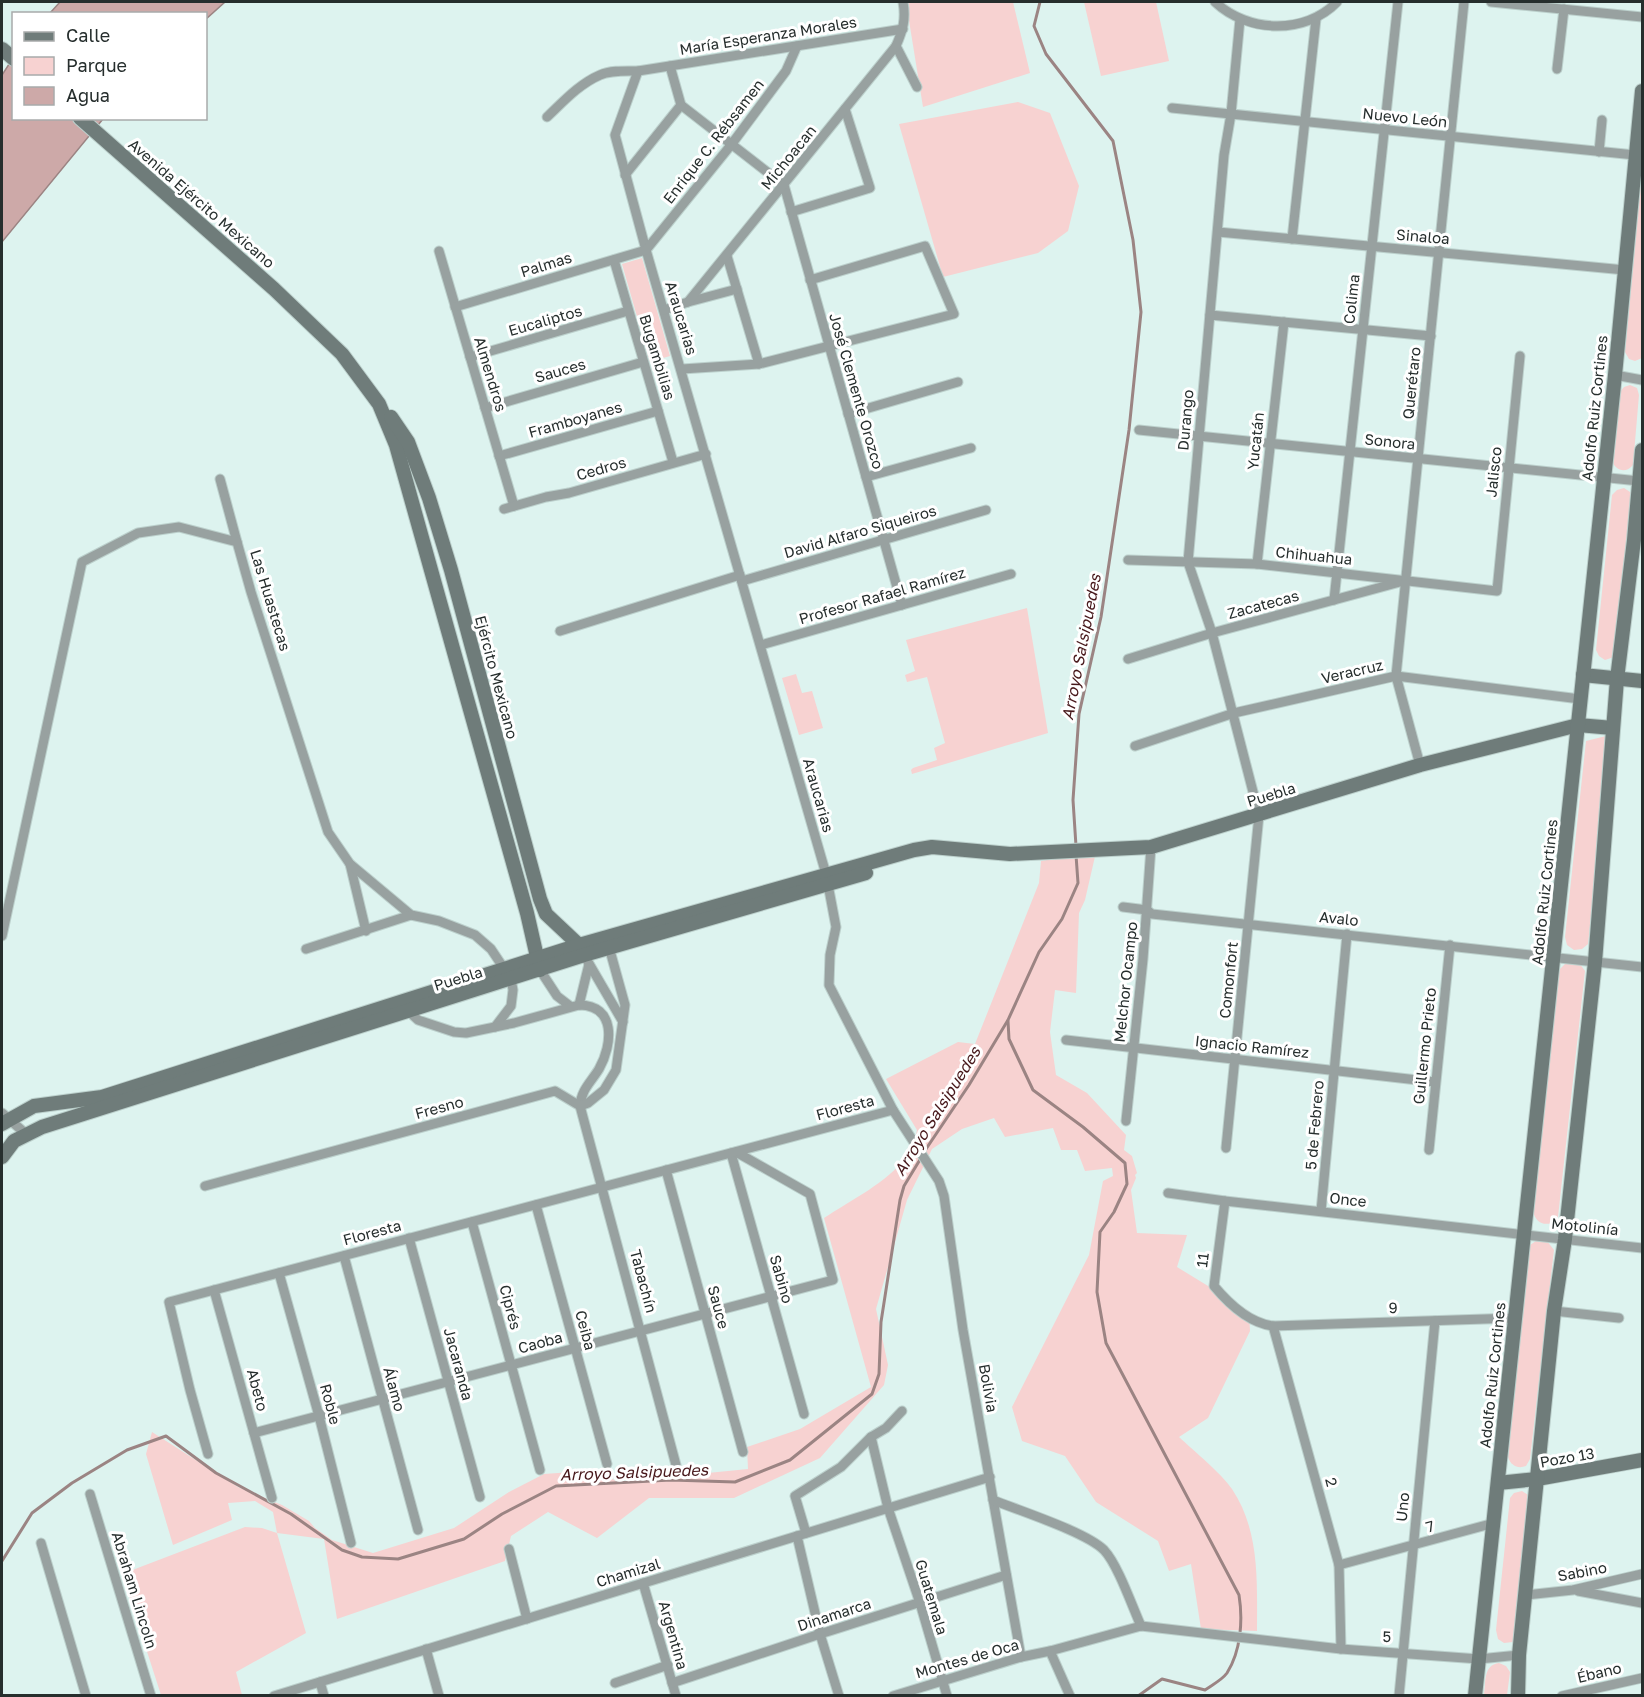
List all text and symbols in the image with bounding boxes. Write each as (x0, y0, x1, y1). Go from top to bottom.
legend (12, 12, 207, 120)
street label: María Esperanza Morales (678, 12, 858, 58)
text: Calle (66, 24, 110, 46)
text: Parque (66, 54, 127, 76)
street label: Enrique C. Rébsamen (659, 75, 767, 207)
text: Agua (66, 84, 110, 106)
street label: Nuevo León (1362, 104, 1448, 130)
street label: Michoacan (757, 121, 819, 193)
street label: Avenida Ejército Mexicano (125, 135, 279, 271)
street label: Sinaloa (1396, 225, 1450, 247)
street label: Palmas (518, 248, 574, 280)
street label: Colima (1339, 273, 1363, 325)
street label: Araucarias (662, 279, 702, 357)
street label: Eucaliptos (506, 301, 584, 339)
street label: José Clemente Orozco (826, 311, 888, 471)
street label: Bugambilias (636, 312, 680, 402)
street label: Almendros (471, 334, 511, 414)
street label: Adolfo Ruiz Cortines (1577, 334, 1611, 482)
street label: Querétaro (1398, 346, 1424, 420)
street label: Sauces (533, 354, 588, 386)
street label: Durango (1173, 389, 1197, 451)
street label: Framboyanes (526, 397, 624, 441)
street label: Yucatán (1243, 411, 1267, 471)
street label: Sonora (1364, 429, 1416, 453)
street label: Jalisco (1481, 446, 1505, 498)
street label: Cedros (574, 452, 628, 484)
street label: David Alfaro Siqueiros (782, 501, 938, 561)
street label: Chihuahua (1275, 542, 1353, 568)
street label: Las Huastecas (247, 547, 295, 653)
street label: Profesor Rafael Ramírez (797, 563, 968, 627)
water label: Arroyo Salsipuedes (1057, 571, 1105, 722)
street label: Zacatecas (1225, 586, 1301, 622)
street label: Ejército Mexicano (472, 613, 522, 741)
street label: Veracruz (1319, 655, 1385, 687)
street label: Araucarias (800, 756, 838, 834)
street label: Puebla (1244, 778, 1298, 810)
street label: Adolfo Ruiz Cortines (1527, 818, 1561, 966)
street label: Avalo (1319, 907, 1359, 929)
street label: Melchor Ocampo (1110, 921, 1140, 1043)
street label: Comonfort (1215, 941, 1241, 1019)
street label: Puebla (431, 962, 485, 994)
street label: Guillermo Prieto (1409, 987, 1439, 1105)
street label: Ignacio Ramírez (1194, 1031, 1310, 1061)
water label: Arroyo Salsipuedes (889, 1042, 986, 1179)
street label: 5 de Febrero (1301, 1079, 1327, 1171)
street label: Floresta (814, 1091, 876, 1123)
street label: Fresno (413, 1092, 465, 1122)
street label: Once (1329, 1188, 1368, 1210)
street label: Motolinía (1551, 1214, 1619, 1238)
street label: Floresta (341, 1216, 403, 1248)
street label: Tabachín (627, 1247, 661, 1315)
street label: 11 (1192, 1252, 1212, 1268)
street label: Sabino (767, 1253, 797, 1305)
street label: Ciprés (496, 1283, 526, 1331)
street label: Sauce (705, 1283, 733, 1331)
street label: 9 (1388, 1298, 1398, 1316)
street label: Adolfo Ruiz Cortines (1475, 1301, 1509, 1449)
street label: Ceiba (572, 1308, 600, 1352)
street label: Jacaranda (441, 1326, 477, 1402)
street label: Caoba (516, 1327, 564, 1357)
street label: Bolivia (976, 1362, 1002, 1414)
street label: Álamo (380, 1365, 410, 1413)
street label: Abeto (244, 1367, 272, 1413)
street label: Roble (317, 1382, 345, 1427)
street label: Pozo 13 (1538, 1443, 1596, 1471)
water label: Arroyo Salsipuedes (560, 1459, 710, 1485)
street label: 2 (1322, 1475, 1342, 1489)
street label: Uno (1392, 1492, 1412, 1522)
street label: 7 (1424, 1516, 1436, 1536)
street label: Abraham Lincoln (109, 1529, 161, 1651)
street label: Chamizal (594, 1554, 662, 1590)
street label: Guatemala (912, 1557, 952, 1637)
street label: Sabino (1556, 1557, 1608, 1585)
street label: Dinamarca (795, 1594, 873, 1634)
street label: Argentina (656, 1599, 692, 1671)
street label: 5 (1382, 1627, 1392, 1645)
street label: Montes de Oca (913, 1635, 1021, 1681)
street label: Ébano (1575, 1658, 1623, 1686)

